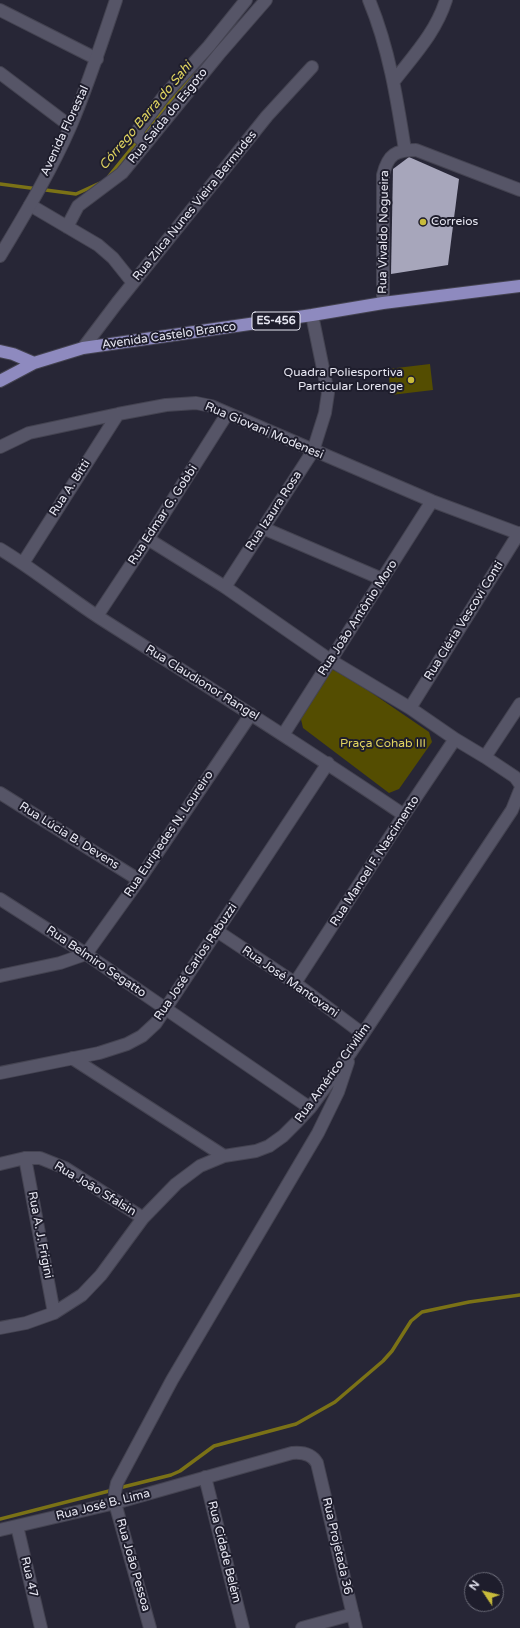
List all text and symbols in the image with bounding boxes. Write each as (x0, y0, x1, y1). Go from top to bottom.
water label: Córrego Barra do Sahi (96, 59, 196, 173)
street label: Rua Saída do Esgoto (125, 66, 211, 166)
street label: Avenida Florestal (38, 84, 92, 178)
street label: Rua Zilca Nunes Vieira Bermudes (130, 128, 260, 284)
street label: Rua Vivaldo Nogueira (376, 170, 392, 294)
place label: Correios (431, 215, 478, 229)
marker: Correios (418, 217, 428, 227)
road number: ES-456 (252, 312, 300, 330)
street label: Avenida Castelo Branco (101, 319, 237, 353)
place label: Quadra Poliesportiva Particular Lorenge (283, 366, 403, 394)
marker: Quadra Poliesportiva Particular Lorenge (406, 375, 416, 385)
street label: Rua Giovani Modenesi (203, 399, 325, 463)
street label: Rua A. Bitti (46, 457, 94, 519)
street label: Rua Edmar G. Gobbi (125, 462, 201, 568)
street label: Rua Izaura Rosa (243, 469, 305, 553)
street label: Rua João Antônio Moro (315, 558, 401, 678)
street label: Rua Cléria Vescovi Conti (421, 559, 507, 683)
street label: Rua Claudionor Rangel (143, 642, 261, 724)
park label: Praça Cohab III (340, 737, 426, 751)
street label: Rua Eurípedes N. Loureiro (121, 768, 217, 900)
street label: Rua Manoel F. Nascimento (327, 793, 423, 929)
street label: Rua Lúcia B. Devens (16, 799, 122, 873)
street label: Rua José Carlos Rebuzzi (151, 901, 241, 1023)
street label: Rua Belmiro Segatto (43, 923, 149, 1001)
street label: Rua José Mantovani (239, 943, 341, 1021)
street label: Rua Américo Crivilim (292, 1021, 374, 1125)
street label: Rua João Sfalsin (51, 1159, 139, 1219)
street label: Rua A. J. Frigini (25, 1190, 55, 1280)
street label: Rua José B. Lima (54, 1486, 152, 1524)
street label: Rua Projetada 36 (319, 1496, 355, 1596)
street label: Rua Cidade Belém (204, 1499, 244, 1605)
street label: Rua João Pessoa (113, 1517, 153, 1613)
street label: Rua 47 (17, 1556, 41, 1598)
north arrow (464, 1572, 504, 1612)
text: N (467, 1578, 482, 1593)

